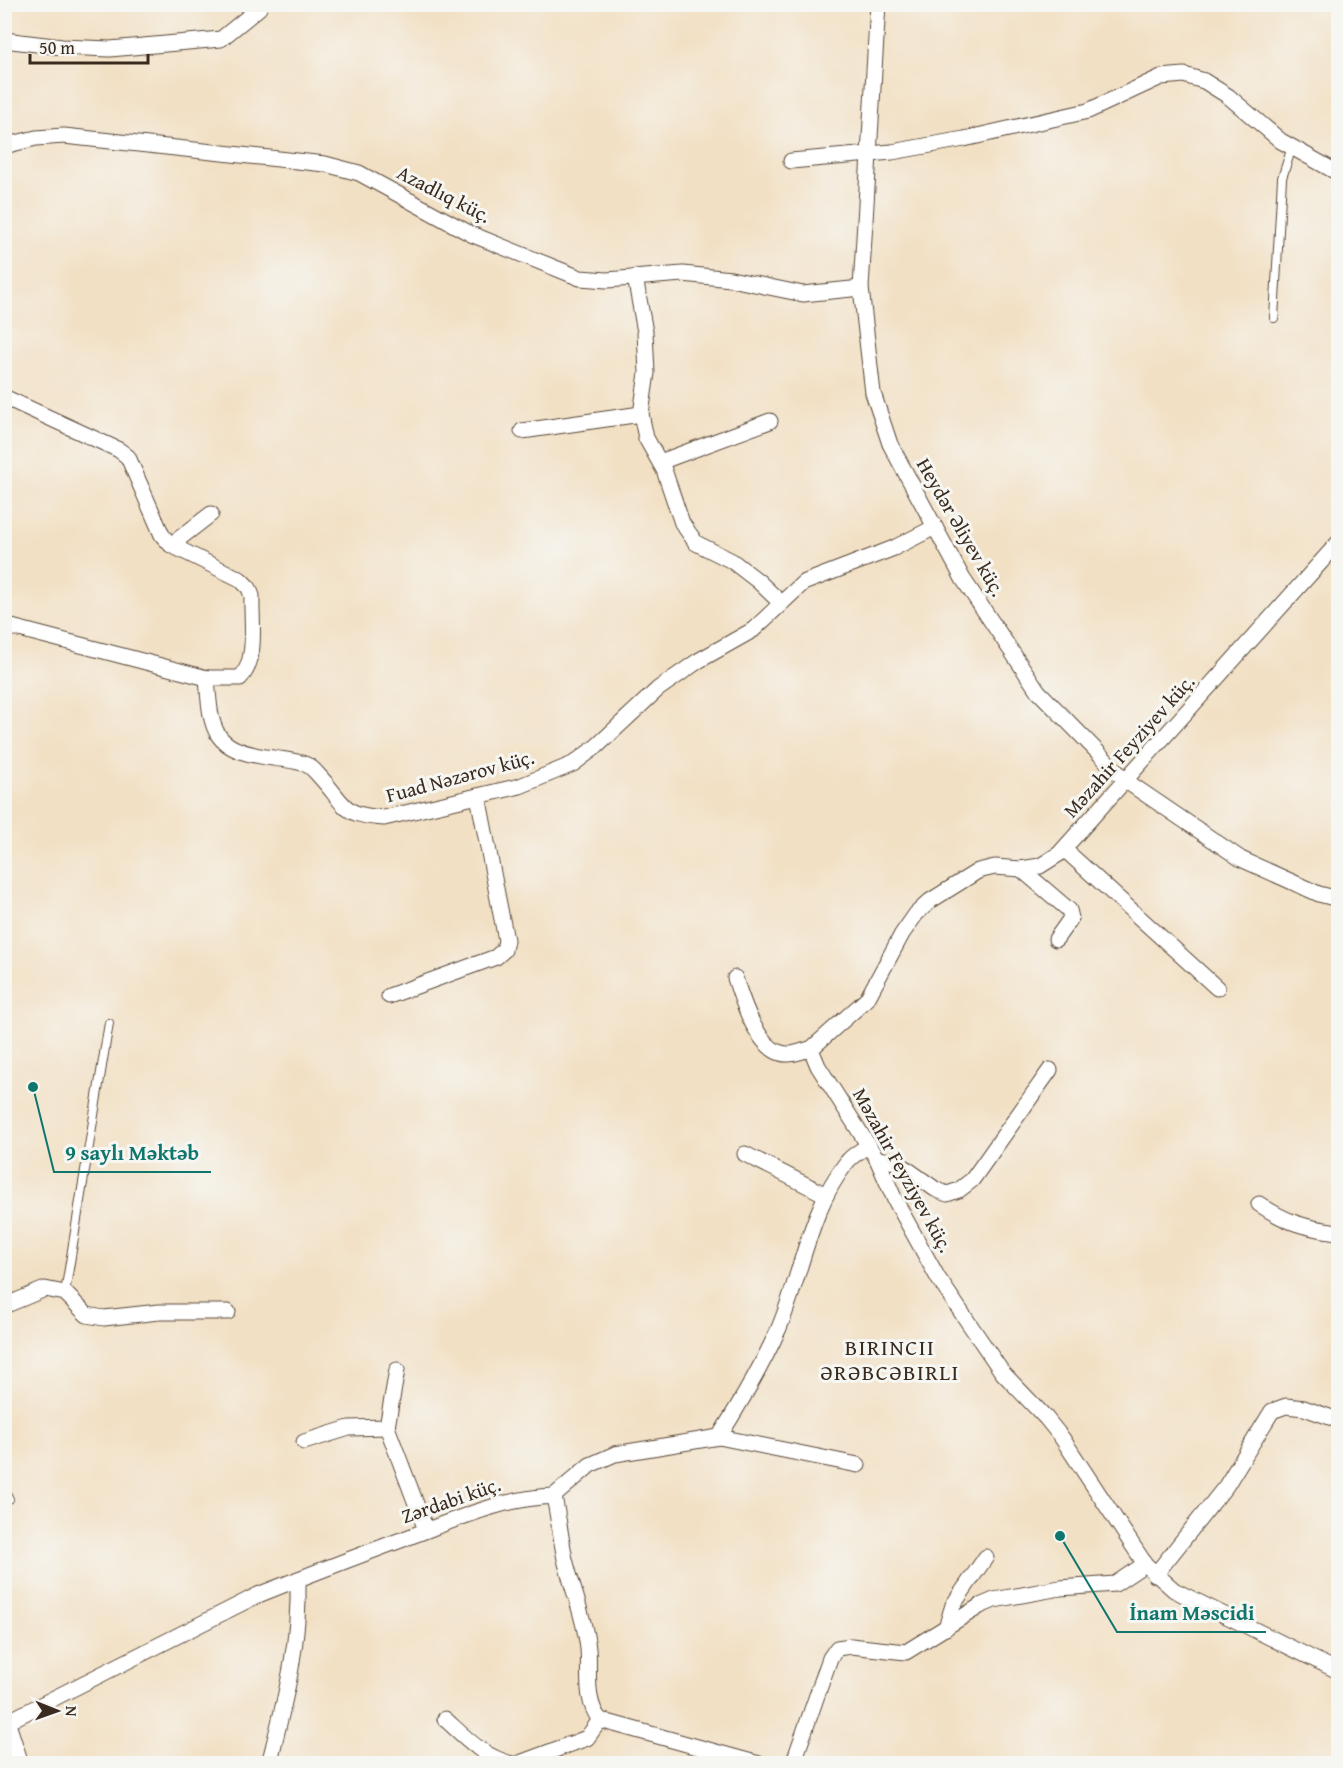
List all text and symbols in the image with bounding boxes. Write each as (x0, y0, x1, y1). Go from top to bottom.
scale bar (30, 27, 148, 65)
text: 50 m (39, 34, 75, 61)
street label: Azadlıq küç. (392, 158, 496, 230)
street label: Heydər Əliyev küç. (910, 452, 1013, 601)
street label: Məzahir Feyziyev küç. (1056, 668, 1201, 824)
street label: Fuad Nəzərov küç. (383, 742, 537, 809)
street label: Məzahir Feyziyev küç. (846, 1082, 961, 1257)
callout: 9 saylı Məktəb (54, 1133, 211, 1172)
text: 9 saylı Məktəb (65, 1137, 199, 1168)
district label: BIRINCII ƏRƏBCƏBIRLI (820, 1331, 960, 1388)
street label: Zərdabi küç. (397, 1469, 504, 1530)
callout: İnam Məscidi (1117, 1593, 1266, 1632)
text: İnam Məscidi (1129, 1597, 1255, 1628)
north arrow (27, 1681, 87, 1741)
text: N (60, 1706, 84, 1717)

